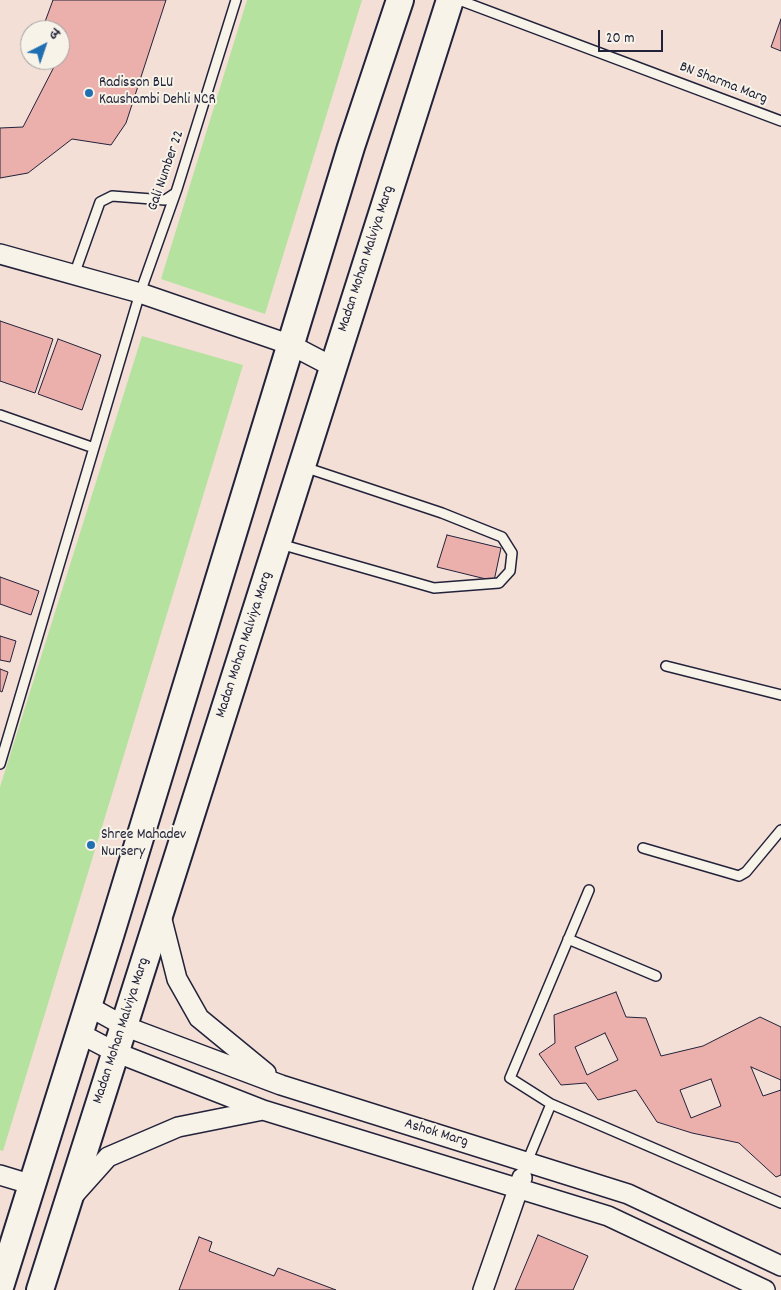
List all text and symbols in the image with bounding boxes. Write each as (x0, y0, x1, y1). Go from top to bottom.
north arrow (20, 20, 70, 70)
scale bar (601, 20, 666, 52)
text: उ (45, 24, 64, 45)
text: 20 m (606, 28, 634, 50)
street label: BN Sharma Marg (676, 59, 770, 109)
place label: Radisson BLU Kaushambi Dehli NCR (99, 75, 216, 110)
marker: Radisson BLU Kaushambi Dehli NCR (83, 87, 95, 99)
street label: Gali Number 22 (145, 128, 189, 214)
street label: Madan Mohan Malviya Marg (335, 184, 399, 334)
street label: Madan Mohan Malviya Marg (213, 570, 277, 720)
place label: Shree Mahadev Nursery (101, 827, 186, 862)
marker: Shree Mahadev Nursery (85, 839, 97, 851)
street label: Madan Mohan Malviya Marg (90, 956, 154, 1106)
street label: Ashok Marg (402, 1116, 470, 1152)

